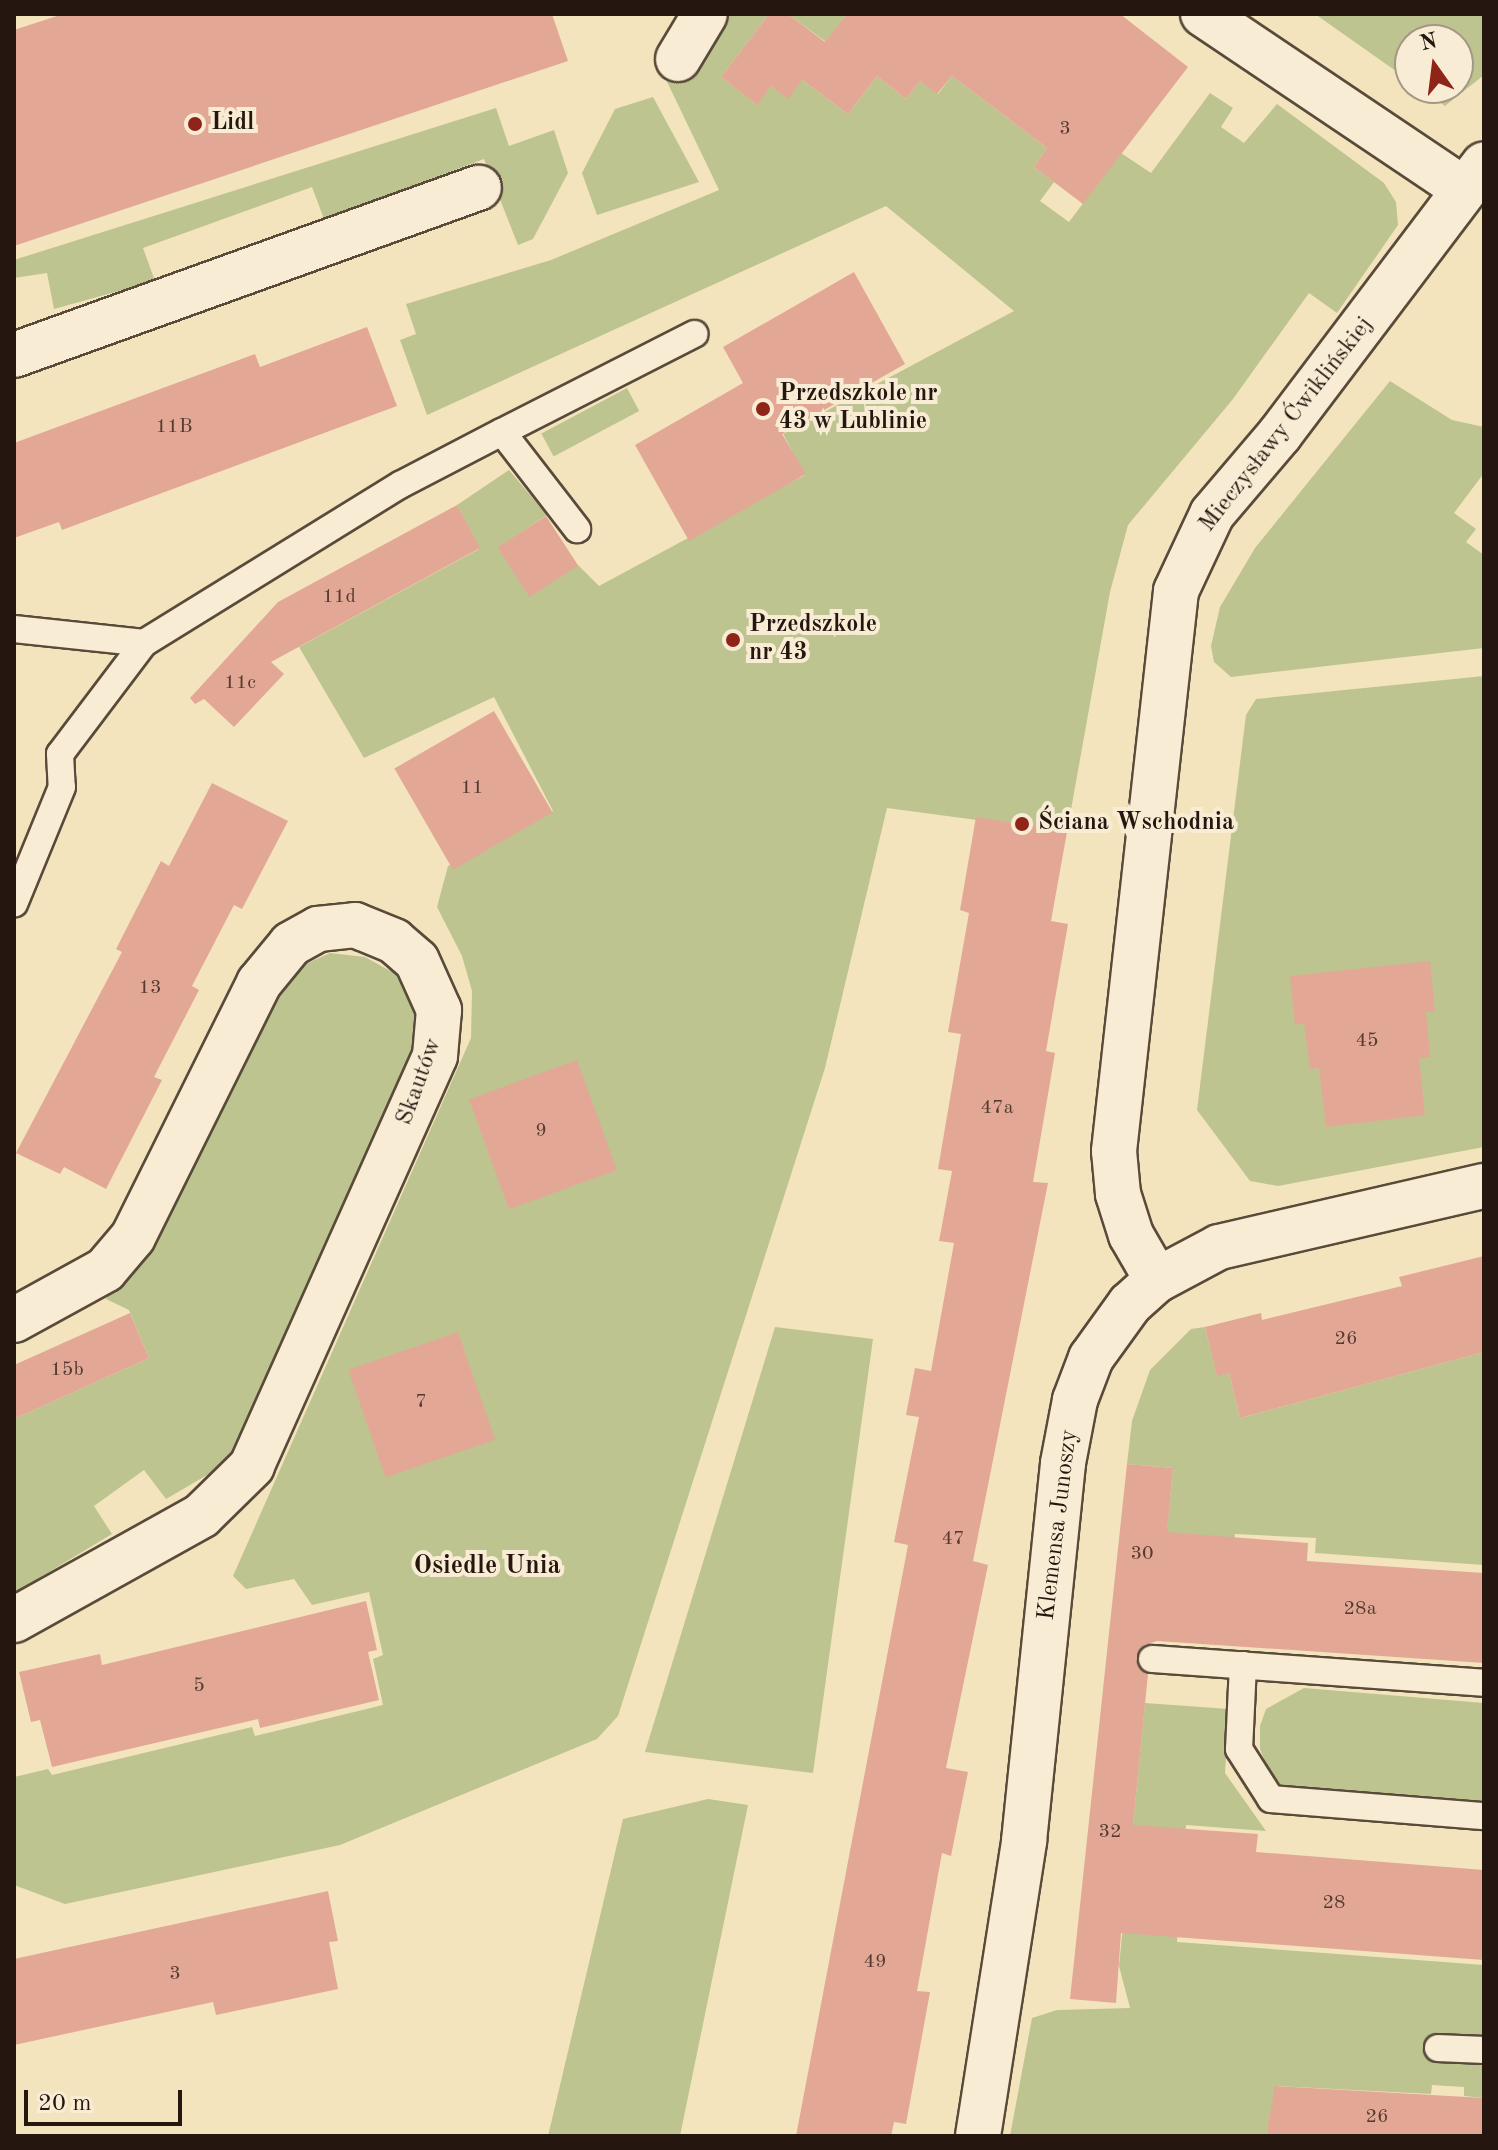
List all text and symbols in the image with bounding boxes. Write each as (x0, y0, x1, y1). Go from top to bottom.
north arrow (1394, 24, 1474, 104)
text: N (1418, 30, 1439, 55)
place label: Lidl (211, 110, 254, 138)
marker: Lidl (186, 115, 204, 133)
house number: 3 (1059, 117, 1071, 141)
street label: Mieczysławy Ćwiklińskiej (1194, 312, 1380, 538)
place label: Przedszkole nr 43 w Lublinie (779, 381, 938, 437)
marker: Przedszkole nr 43 w Lublinie (754, 400, 772, 418)
house number: 11B (156, 415, 192, 439)
house number: 11d (322, 585, 356, 609)
place label: Przedszkole nr 43 (749, 612, 877, 668)
marker: Przedszkole nr 43 (724, 631, 742, 649)
house number: 11c (224, 671, 256, 695)
house number: 11 (460, 776, 484, 800)
place label: Ściana Wschodnia (1038, 810, 1234, 838)
marker: Ściana Wschodnia (1013, 815, 1031, 833)
house number: 13 (138, 976, 162, 1000)
house number: 45 (1355, 1029, 1379, 1053)
street label: Skautów (391, 1035, 449, 1129)
house number: 47a (980, 1096, 1014, 1120)
house number: 9 (535, 1119, 547, 1143)
house number: 26 (1334, 1327, 1358, 1351)
house number: 15b (50, 1358, 84, 1382)
house number: 7 (415, 1390, 427, 1414)
street label: Klemensa Junoszy (1033, 1428, 1085, 1622)
house number: 47 (941, 1527, 965, 1551)
house number: 30 (1130, 1542, 1154, 1566)
district label: Osiedle Unia (413, 1551, 561, 1583)
house number: 28a (1343, 1597, 1377, 1621)
house number: 5 (193, 1674, 205, 1698)
house number: 32 (1098, 1820, 1122, 1844)
house number: 28 (1322, 1891, 1346, 1915)
house number: 49 (863, 1950, 887, 1974)
house number: 3 (169, 1962, 181, 1986)
scale bar (28, 2074, 186, 2124)
text: 20 m (38, 2092, 92, 2116)
house number: 26 (1365, 2105, 1389, 2129)

